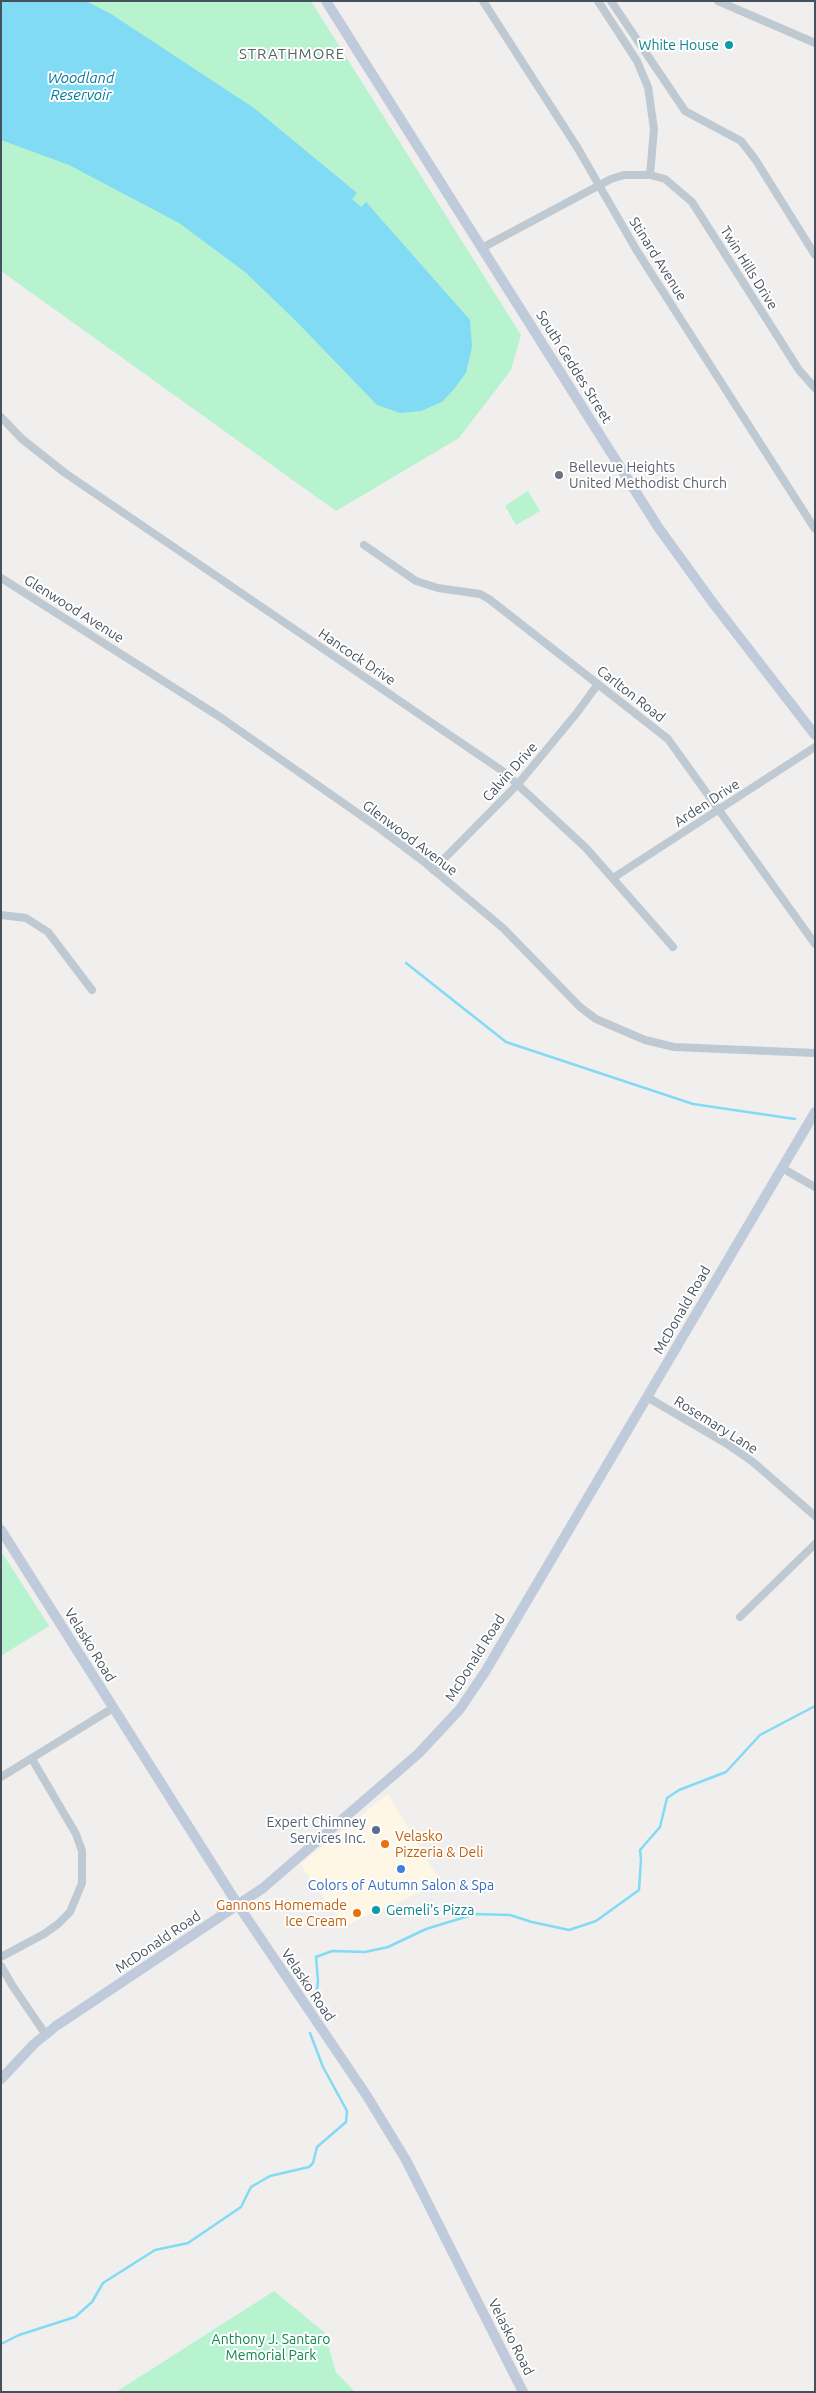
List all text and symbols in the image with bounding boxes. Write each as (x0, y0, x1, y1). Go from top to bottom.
place label: White House (639, 37, 719, 53)
marker: White House (723, 39, 735, 51)
district label: STRATHMORE (238, 45, 346, 63)
water label: Woodland Reservoir (48, 69, 114, 104)
street label: Stinard Avenue (626, 214, 690, 304)
street label: Twin Hills Drive (717, 223, 781, 313)
street label: South Geddes Street (533, 308, 615, 426)
place label: Bellevue Heights United Methodist Church (569, 459, 727, 492)
marker: Bellevue Heights United Methodist Church (553, 469, 565, 481)
street label: Glenwood Avenue (21, 572, 127, 646)
street label: Hancock Drive (315, 625, 399, 689)
street label: Carlton Road (594, 662, 668, 726)
street label: Calvin Drive (479, 739, 541, 805)
street label: Arden Drive (671, 776, 743, 830)
street label: Glenwood Avenue (359, 797, 461, 879)
street label: McDonald Road (650, 1263, 714, 1357)
street label: Rosemary Lane (671, 1393, 761, 1457)
street label: Velasko Road (61, 1605, 119, 1685)
street label: McDonald Road (442, 1611, 508, 1705)
place label: Expert Chimney Services Inc. (266, 1814, 366, 1846)
marker: Expert Chimney Services Inc. (370, 1824, 382, 1836)
place label: Velasko Pizzeria & Deli (395, 1828, 483, 1860)
marker: Velasko Pizzeria & Deli (379, 1838, 391, 1850)
marker: Colors of Autumn Salon & Spa (395, 1863, 407, 1875)
place label: Colors of Autumn Salon & Spa (308, 1877, 494, 1893)
place label: Gannons Homemade Ice Cream (216, 1897, 347, 1930)
place label: Gemeli's Pizza (386, 1902, 474, 1918)
marker: Gemeli's Pizza (370, 1904, 382, 1916)
street label: McDonald Road (112, 1907, 204, 1977)
marker: Gannons Homemade Ice Cream (351, 1907, 363, 1919)
street label: Velasko Road (278, 1946, 338, 2024)
street label: Velasko Road (485, 2296, 537, 2378)
park label: Anthony J. Santaro Memorial Park (212, 2331, 330, 2364)

